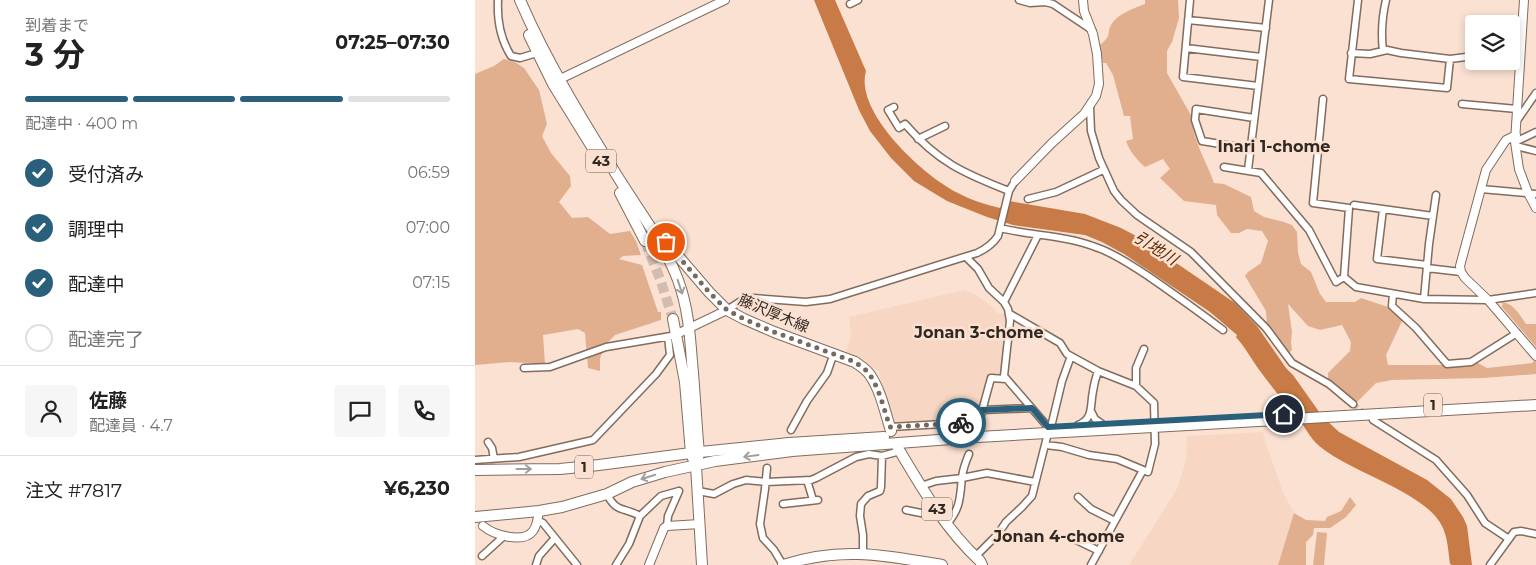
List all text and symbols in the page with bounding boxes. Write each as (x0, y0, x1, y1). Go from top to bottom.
map controls (1465, 15, 1520, 70)
button: layers (1465, 15, 1520, 70)
text: 到着まで (25, 16, 89, 35)
text: 07:25–07:30 (335, 31, 450, 54)
text: 3 分 (25, 35, 85, 74)
text: 配達中 · 400 m (25, 114, 138, 133)
district label: Inari 1-chome (1218, 137, 1330, 156)
road number: 43 (586, 150, 616, 172)
icon: check (25, 159, 53, 187)
text: 受付済み (68, 163, 144, 186)
text: 06:59 (407, 163, 450, 182)
icon: check (25, 214, 53, 242)
text: 調理中 (68, 218, 125, 241)
text: 07:00 (406, 218, 450, 237)
pin (645, 221, 687, 263)
water label: 引地川 (1131, 227, 1183, 270)
icon: bag (652, 228, 680, 256)
icon: check (25, 269, 53, 297)
text: 配達中 (68, 273, 125, 296)
text: 07:15 (412, 273, 450, 292)
one-way arrow (676, 279, 685, 294)
street label: 藤沢厚木線 (736, 290, 812, 336)
district label: Jonan 3-chome (913, 323, 1044, 342)
text: 配達完了 (68, 328, 144, 351)
button: person (25, 385, 77, 437)
button: chat (334, 385, 386, 437)
button: phone (398, 385, 450, 437)
text: 佐藤 (89, 389, 127, 412)
pin (1263, 393, 1305, 435)
road number: 1 (1424, 394, 1442, 416)
courier (936, 398, 986, 448)
icon: home (1270, 400, 1298, 428)
icon: bike (947, 409, 975, 437)
text: 配達員 · 4.7 (89, 416, 173, 435)
one-way arrow (744, 452, 760, 462)
road number: 1 (575, 456, 593, 478)
one-way arrow (515, 464, 531, 474)
one-way arrow (641, 472, 657, 482)
text: ¥6,230 (383, 477, 450, 500)
text: 注文 #7817 (25, 479, 122, 502)
road number: 43 (922, 498, 952, 520)
district label: Jonan 4-chome (992, 527, 1125, 546)

